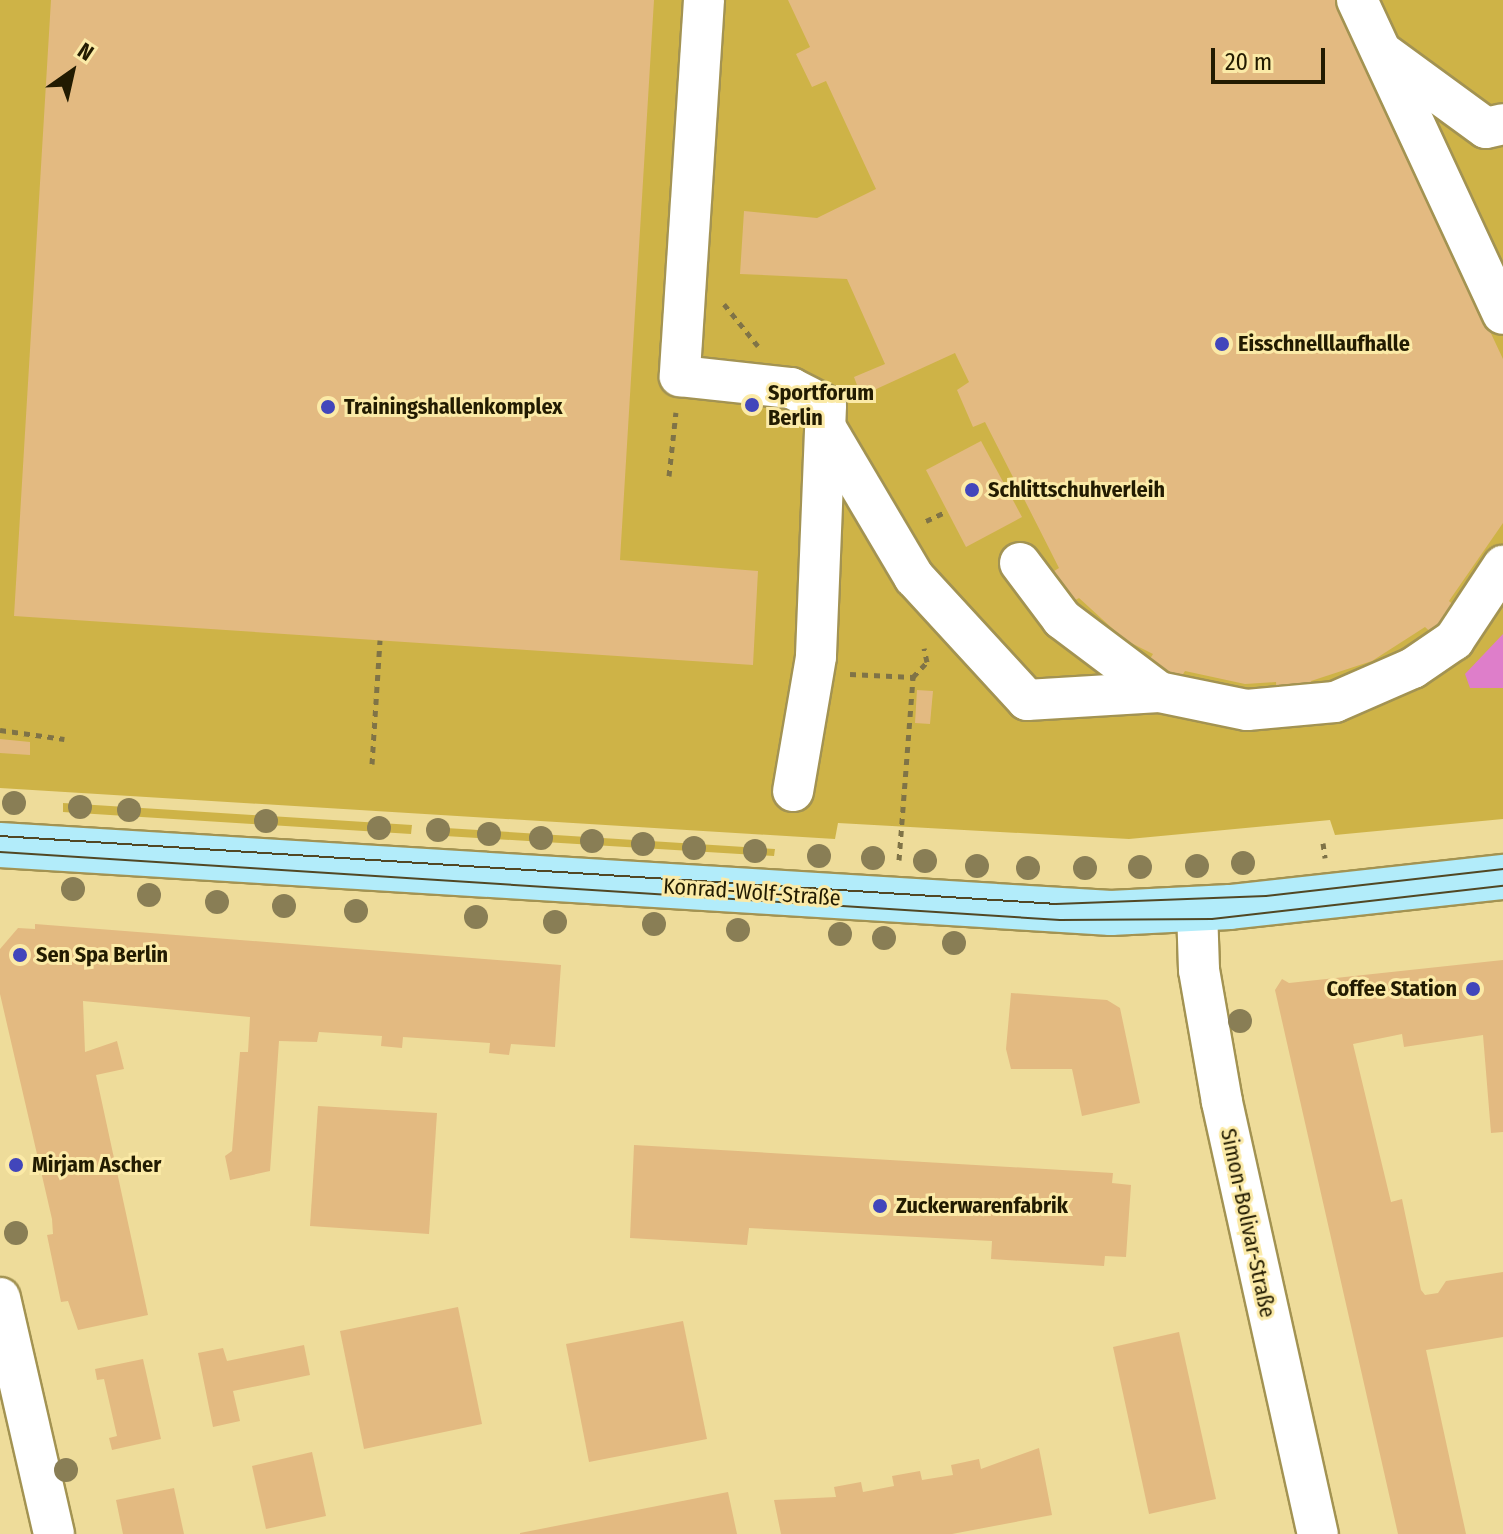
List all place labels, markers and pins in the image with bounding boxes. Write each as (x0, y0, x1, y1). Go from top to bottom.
place label: Eisschnelllaufhalle (1238, 331, 1410, 357)
marker: Eisschnelllaufhalle (1213, 335, 1231, 353)
place label: Sportforum Berlin (768, 379, 874, 430)
place label: Trainingshallenkomplex (344, 394, 563, 420)
marker: Sportforum Berlin (743, 396, 761, 414)
marker: Trainingshallenkomplex (319, 398, 337, 416)
place label: Schlittschuhverleih (988, 477, 1165, 503)
marker: Schlittschuhverleih (963, 481, 981, 499)
place label: Sen Spa Berlin (36, 942, 168, 968)
marker: Sen Spa Berlin (11, 946, 29, 964)
place label: Coffee Station (1326, 976, 1457, 1002)
marker: Coffee Station (1464, 980, 1482, 998)
place label: Mirjam Ascher (32, 1152, 161, 1178)
marker: Mirjam Ascher (7, 1156, 25, 1174)
place label: Zuckerwarenfabrik (896, 1193, 1068, 1219)
marker: Zuckerwarenfabrik (871, 1197, 889, 1215)

